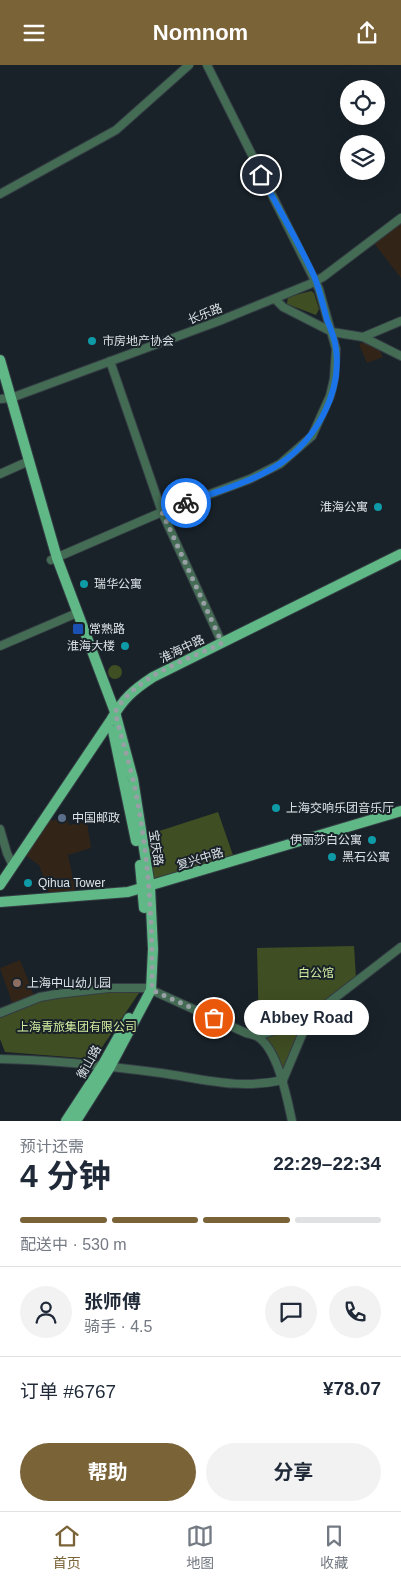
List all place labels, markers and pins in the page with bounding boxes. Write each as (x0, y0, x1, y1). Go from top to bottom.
pin (240, 154, 282, 196)
place label: 市房地产协会 (102, 334, 174, 348)
marker: 市房地产协会 (86, 335, 98, 347)
place label: 淮海公寓 (320, 500, 368, 514)
marker: 淮海公寓 (372, 501, 384, 513)
place label: 瑞华公寓 (94, 577, 142, 591)
marker: 瑞华公寓 (78, 578, 90, 590)
marker: 常熟路 (71, 622, 85, 636)
place label: 常熟路 (89, 622, 125, 636)
place label: 淮海大楼 (67, 639, 115, 653)
marker: 淮海大楼 (119, 640, 131, 652)
place label: 上海交响乐团音乐厅 (286, 801, 394, 815)
marker: 上海交响乐团音乐厅 (270, 802, 282, 814)
place label: 中国邮政 (72, 811, 120, 825)
marker: 中国邮政 (56, 812, 68, 824)
place label: 伊丽莎白公寓 (290, 833, 362, 847)
marker: 伊丽莎白公寓 (366, 834, 378, 846)
place label: 黑石公寓 (342, 850, 390, 864)
marker: 黑石公寓 (326, 851, 338, 863)
place label: Qihua Tower (38, 876, 105, 890)
marker: Qihua Tower (22, 877, 34, 889)
place label: 上海中山幼儿园 (27, 976, 111, 990)
marker: 上海中山幼儿园 (11, 977, 23, 989)
pin (193, 997, 235, 1039)
callout: Abbey Road (244, 1001, 369, 1035)

